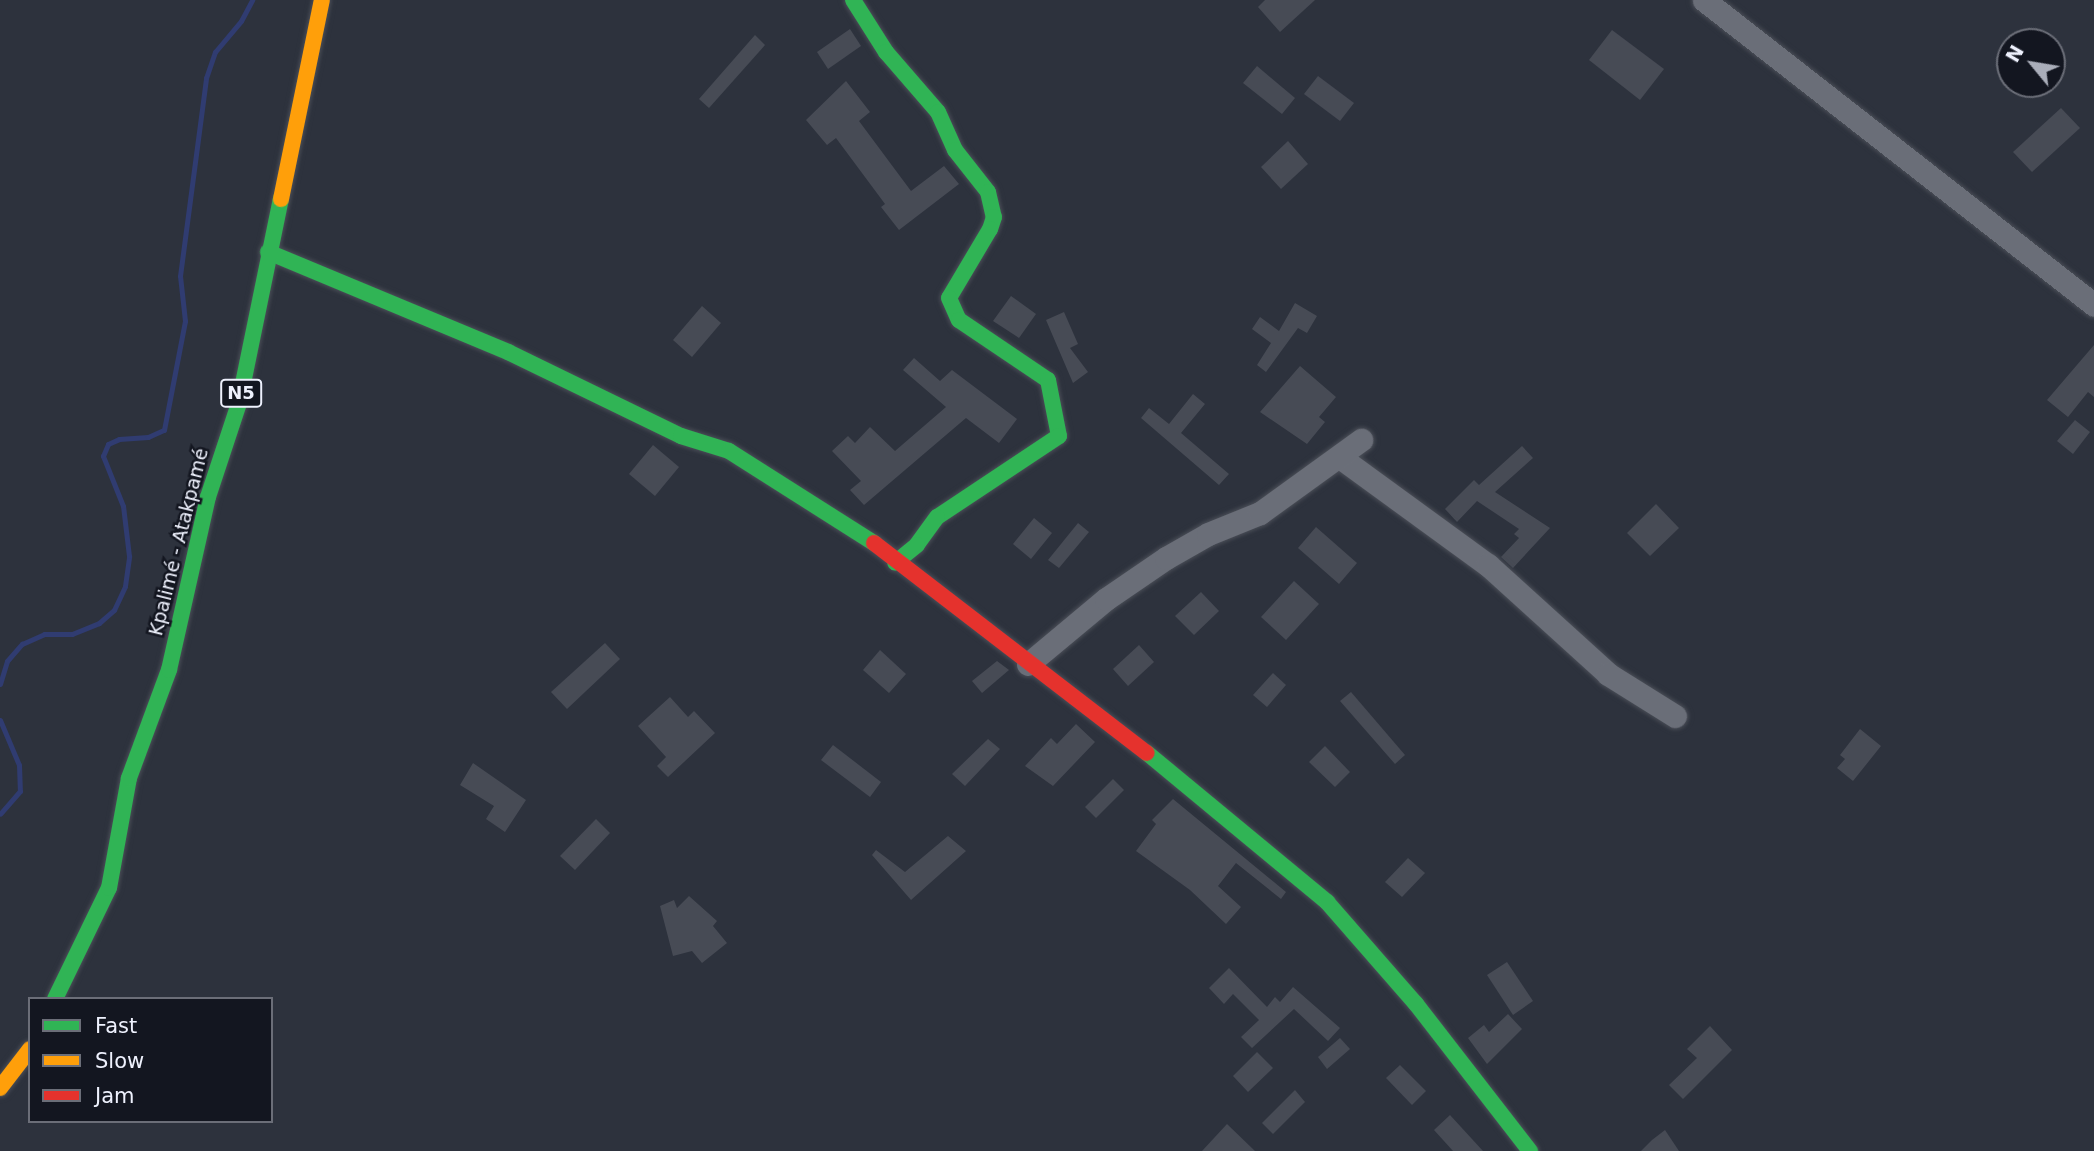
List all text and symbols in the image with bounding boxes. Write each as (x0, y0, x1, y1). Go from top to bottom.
north arrow (1996, 28, 2066, 98)
text: N (2001, 41, 2028, 66)
road number: N5 (220, 379, 262, 408)
street label: Kpalimé - Atakpamé (145, 446, 213, 638)
legend (28, 997, 273, 1123)
text: Fast (95, 1014, 137, 1038)
text: Slow (95, 1049, 144, 1073)
text: Jam (95, 1084, 135, 1108)

